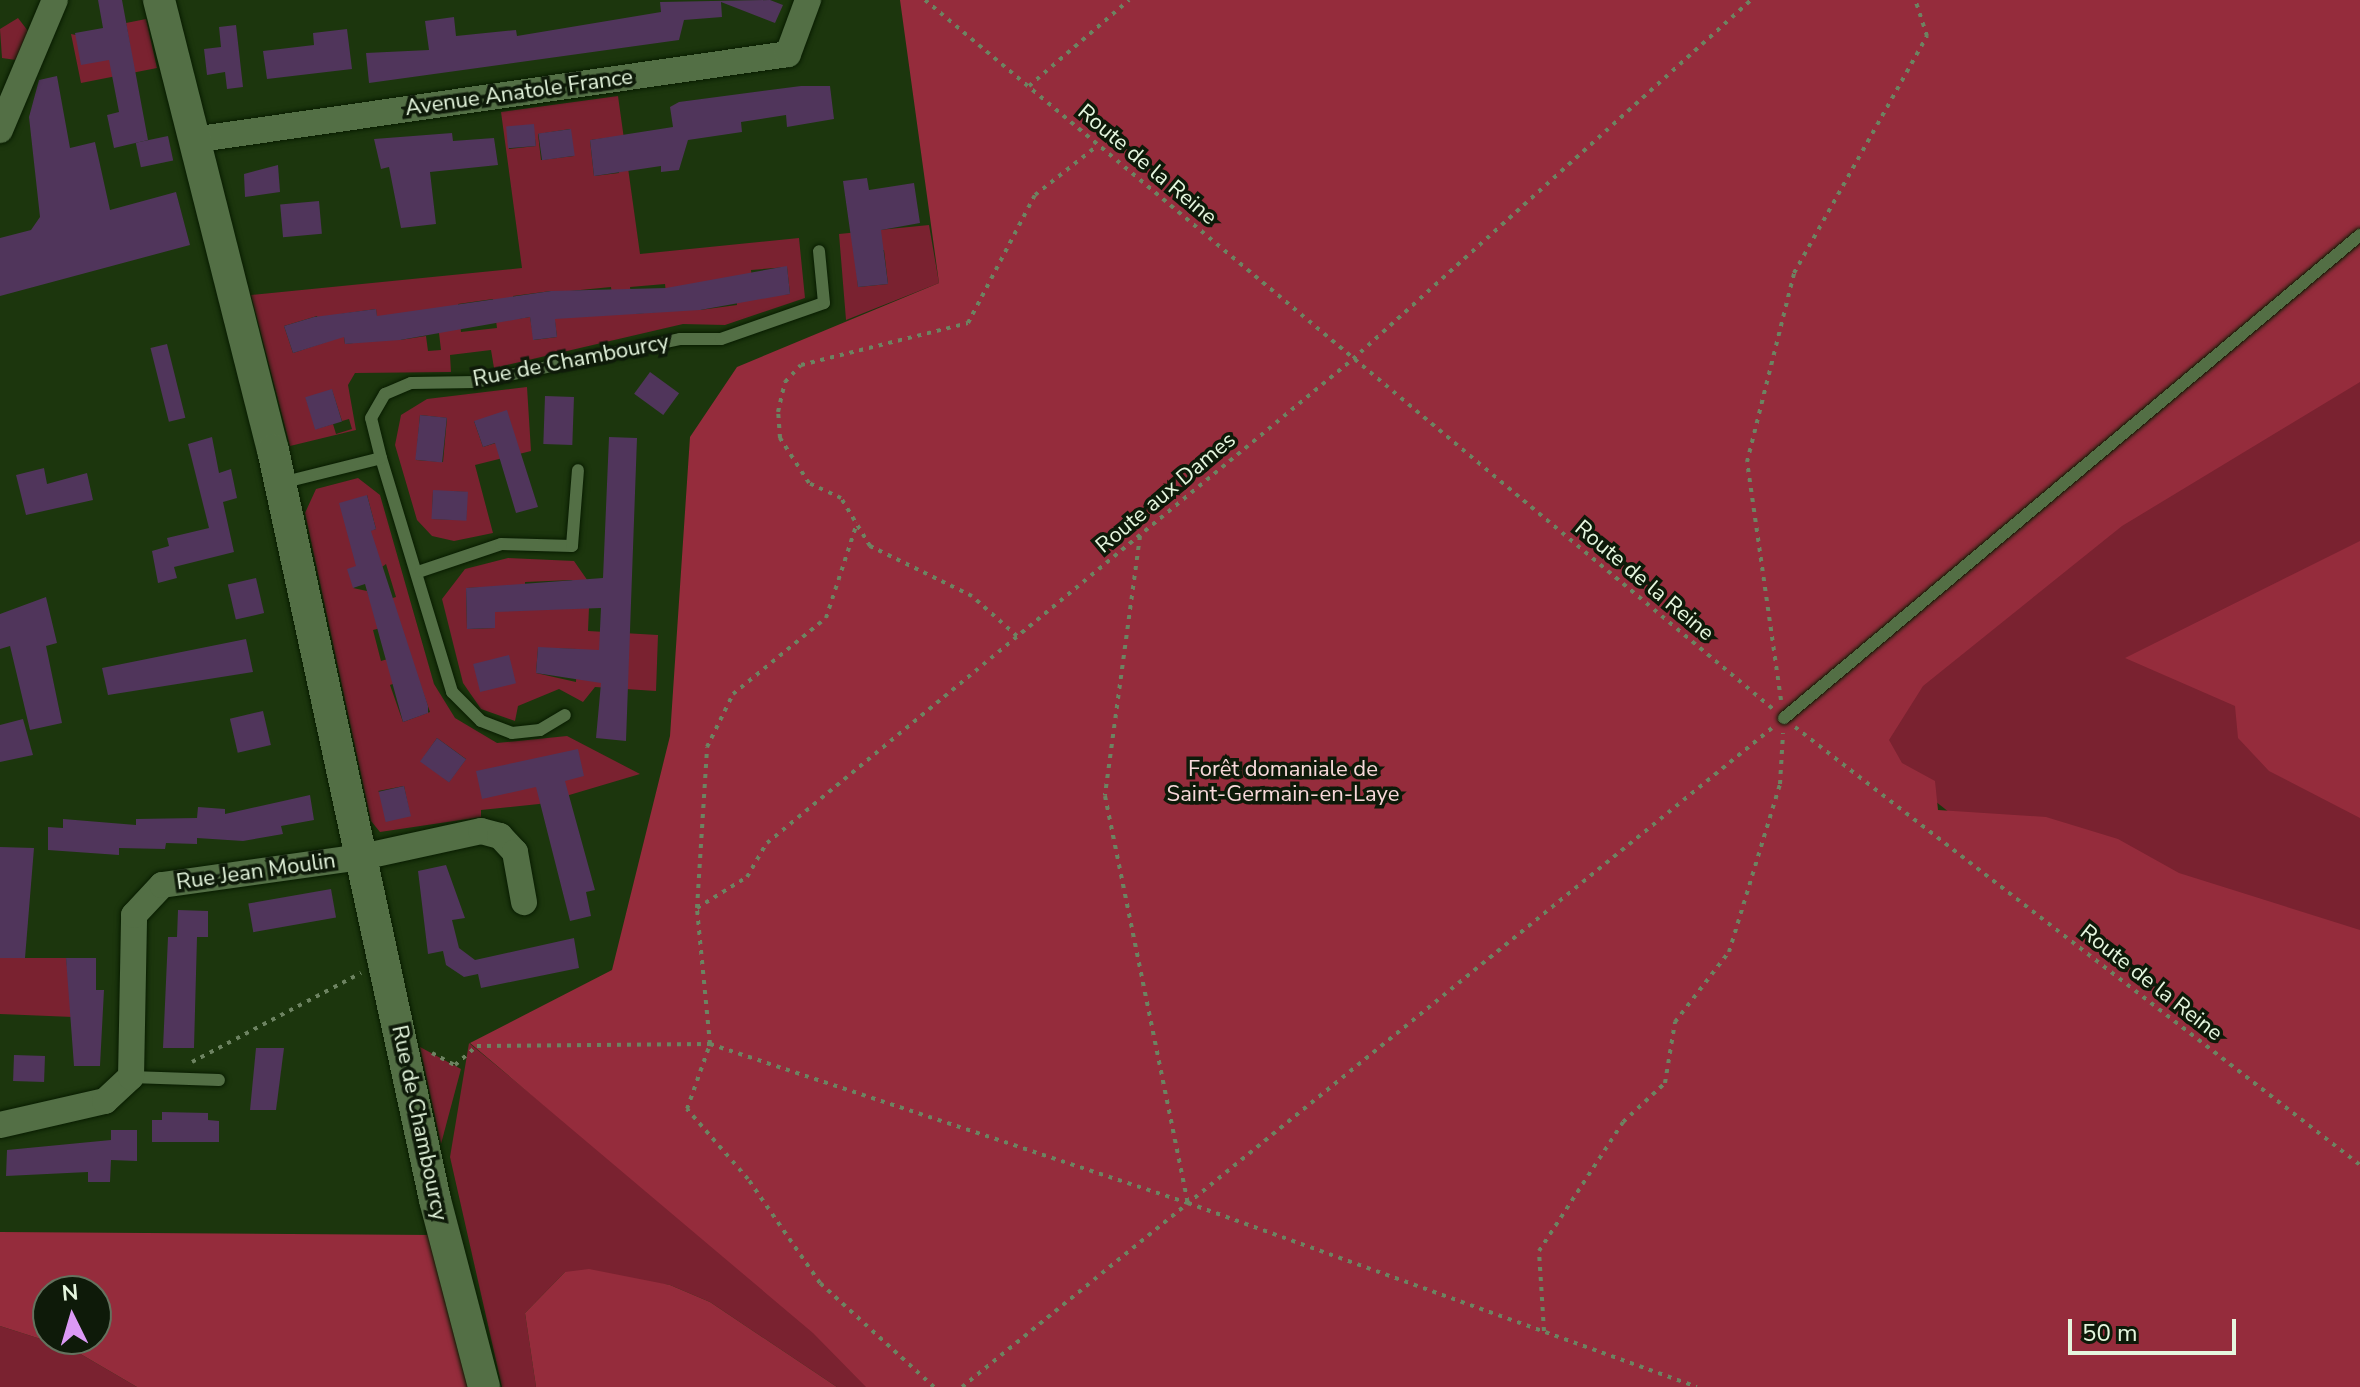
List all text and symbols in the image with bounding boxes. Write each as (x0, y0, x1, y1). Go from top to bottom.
street label: Avenue Anatole France (403, 64, 635, 122)
street label: Route de la Reine (1072, 99, 1222, 231)
street label: Rue de Chambourcy (471, 329, 671, 393)
street label: Route aux Dames (1091, 427, 1241, 559)
street label: Route de la Reine (1569, 515, 1719, 647)
park label: Forêt domaniale de Saint-Germain-en-Laye (1167, 756, 1399, 808)
street label: Rue Jean Moulin (175, 848, 337, 896)
street label: Route de la Reine (2075, 919, 2227, 1047)
street label: Rue de Chambourcy (385, 1023, 453, 1223)
north arrow (32, 1275, 112, 1355)
text: N (61, 1277, 80, 1309)
scale bar (2072, 1303, 2240, 1353)
text: 50 m (2082, 1317, 2138, 1349)

